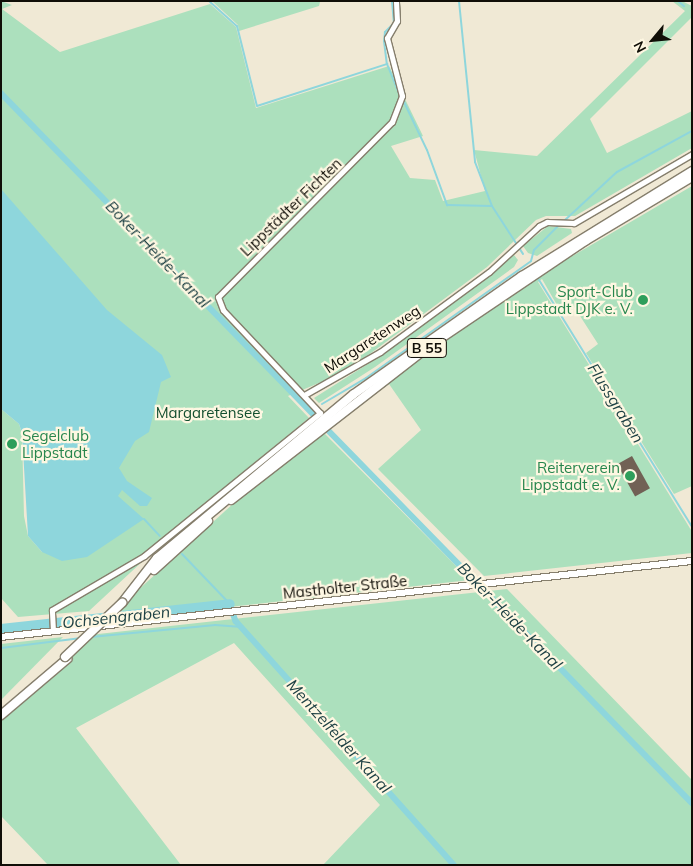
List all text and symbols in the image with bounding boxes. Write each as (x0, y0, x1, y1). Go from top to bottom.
north arrow (628, 15, 678, 65)
text: N (629, 38, 650, 56)
street label: Lippstädter Fichten (237, 154, 345, 260)
water label: Boker-Heide-Kanal (102, 196, 214, 312)
place label: Sport-Club Lippstadt DJK e. V. (506, 282, 633, 317)
marker: Sport-Club Lippstadt DJK e. V. (637, 294, 649, 306)
street label: Margaretenweg (321, 301, 423, 377)
road number: B 55 (406, 336, 448, 359)
water label: Flussgraben (584, 360, 648, 446)
park label: Margaretensee (156, 404, 260, 422)
place label: Segelclub Lippstadt (22, 426, 89, 461)
marker: Segelclub Lippstadt (6, 438, 18, 450)
place label: Reiterverein Lippstadt e. V. (522, 458, 620, 493)
marker: Reiterverein Lippstadt e. V. (624, 470, 636, 482)
water label: Boker-Heide-Kanal (454, 558, 566, 674)
street label: Mastholter Straße (282, 572, 408, 602)
water label: Ochsengraben (61, 602, 171, 632)
water label: Mentzelfelder Kanal (283, 675, 395, 797)

